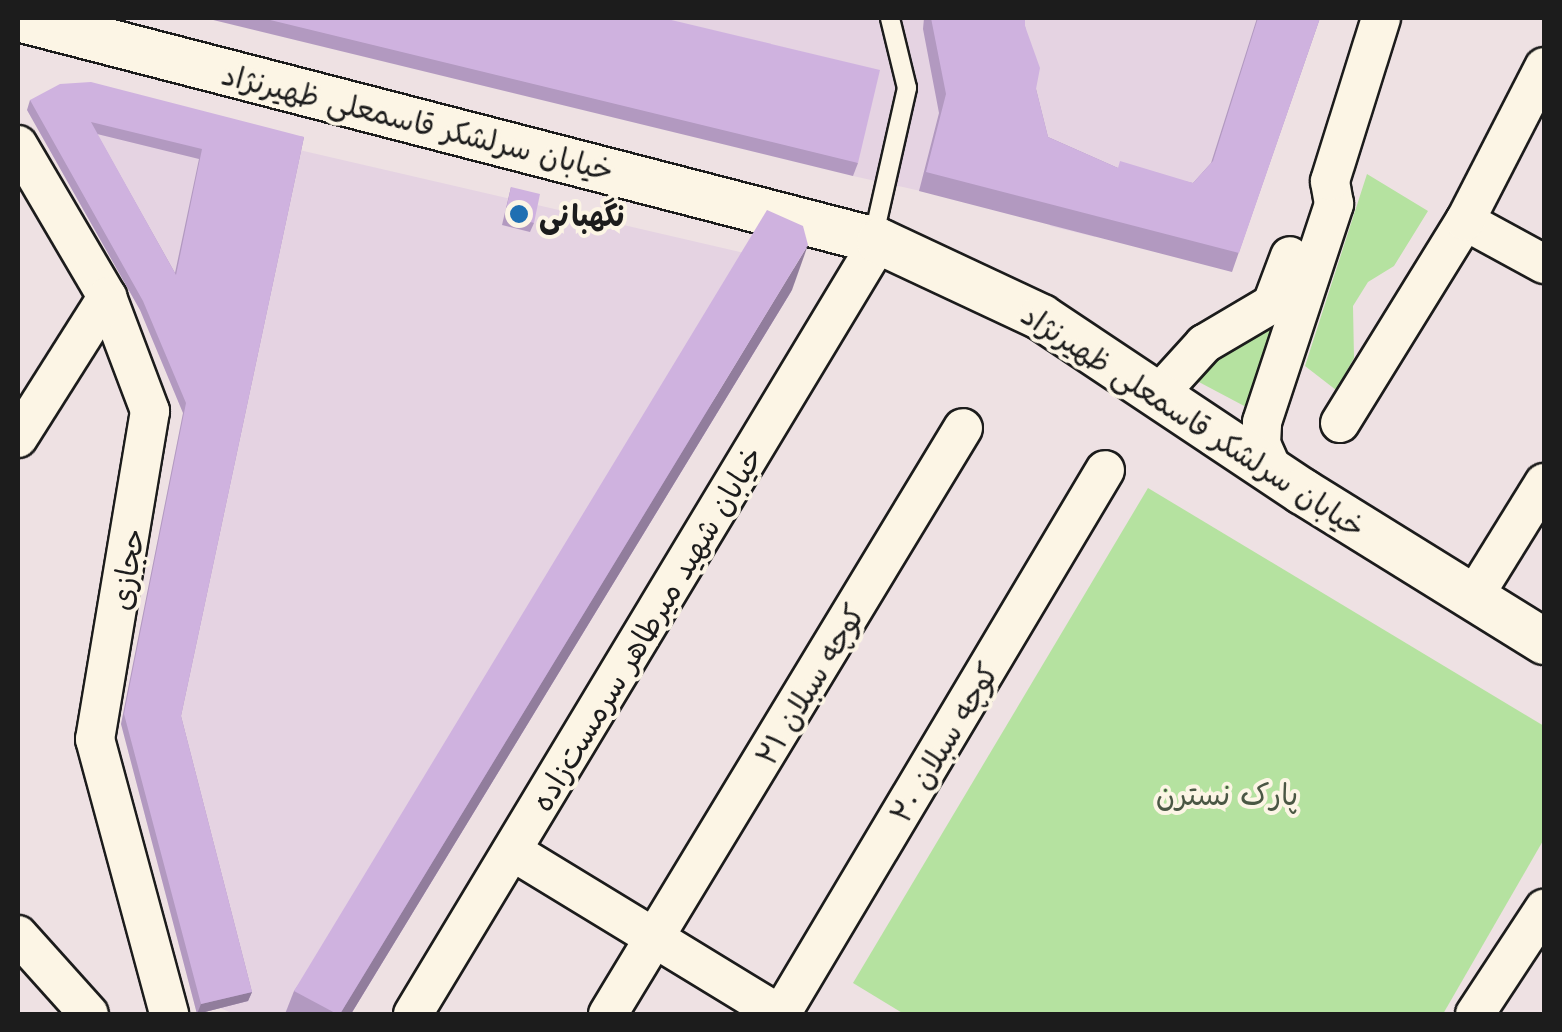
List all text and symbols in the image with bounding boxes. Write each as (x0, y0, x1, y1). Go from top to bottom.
street label: خیابان سرلشکر قاسمعلی ظهیرنژاد (218, 55, 618, 187)
place label: نگهبانی (539, 196, 625, 232)
marker: نگهبانی (508, 203, 530, 225)
street label: خیابان سرلشکر قاسمعلی ظهیرنژاد (1016, 295, 1372, 545)
street label: خیابان شهید میرطاهر سرمست‌زاده (523, 439, 769, 817)
street label: حجازی (101, 525, 151, 613)
street label: کوچه سبلان ۲۱ (747, 597, 871, 771)
street label: کوچه سبلان ۲۰ (881, 655, 1005, 829)
park label: پارک نسترن (1156, 775, 1298, 811)

